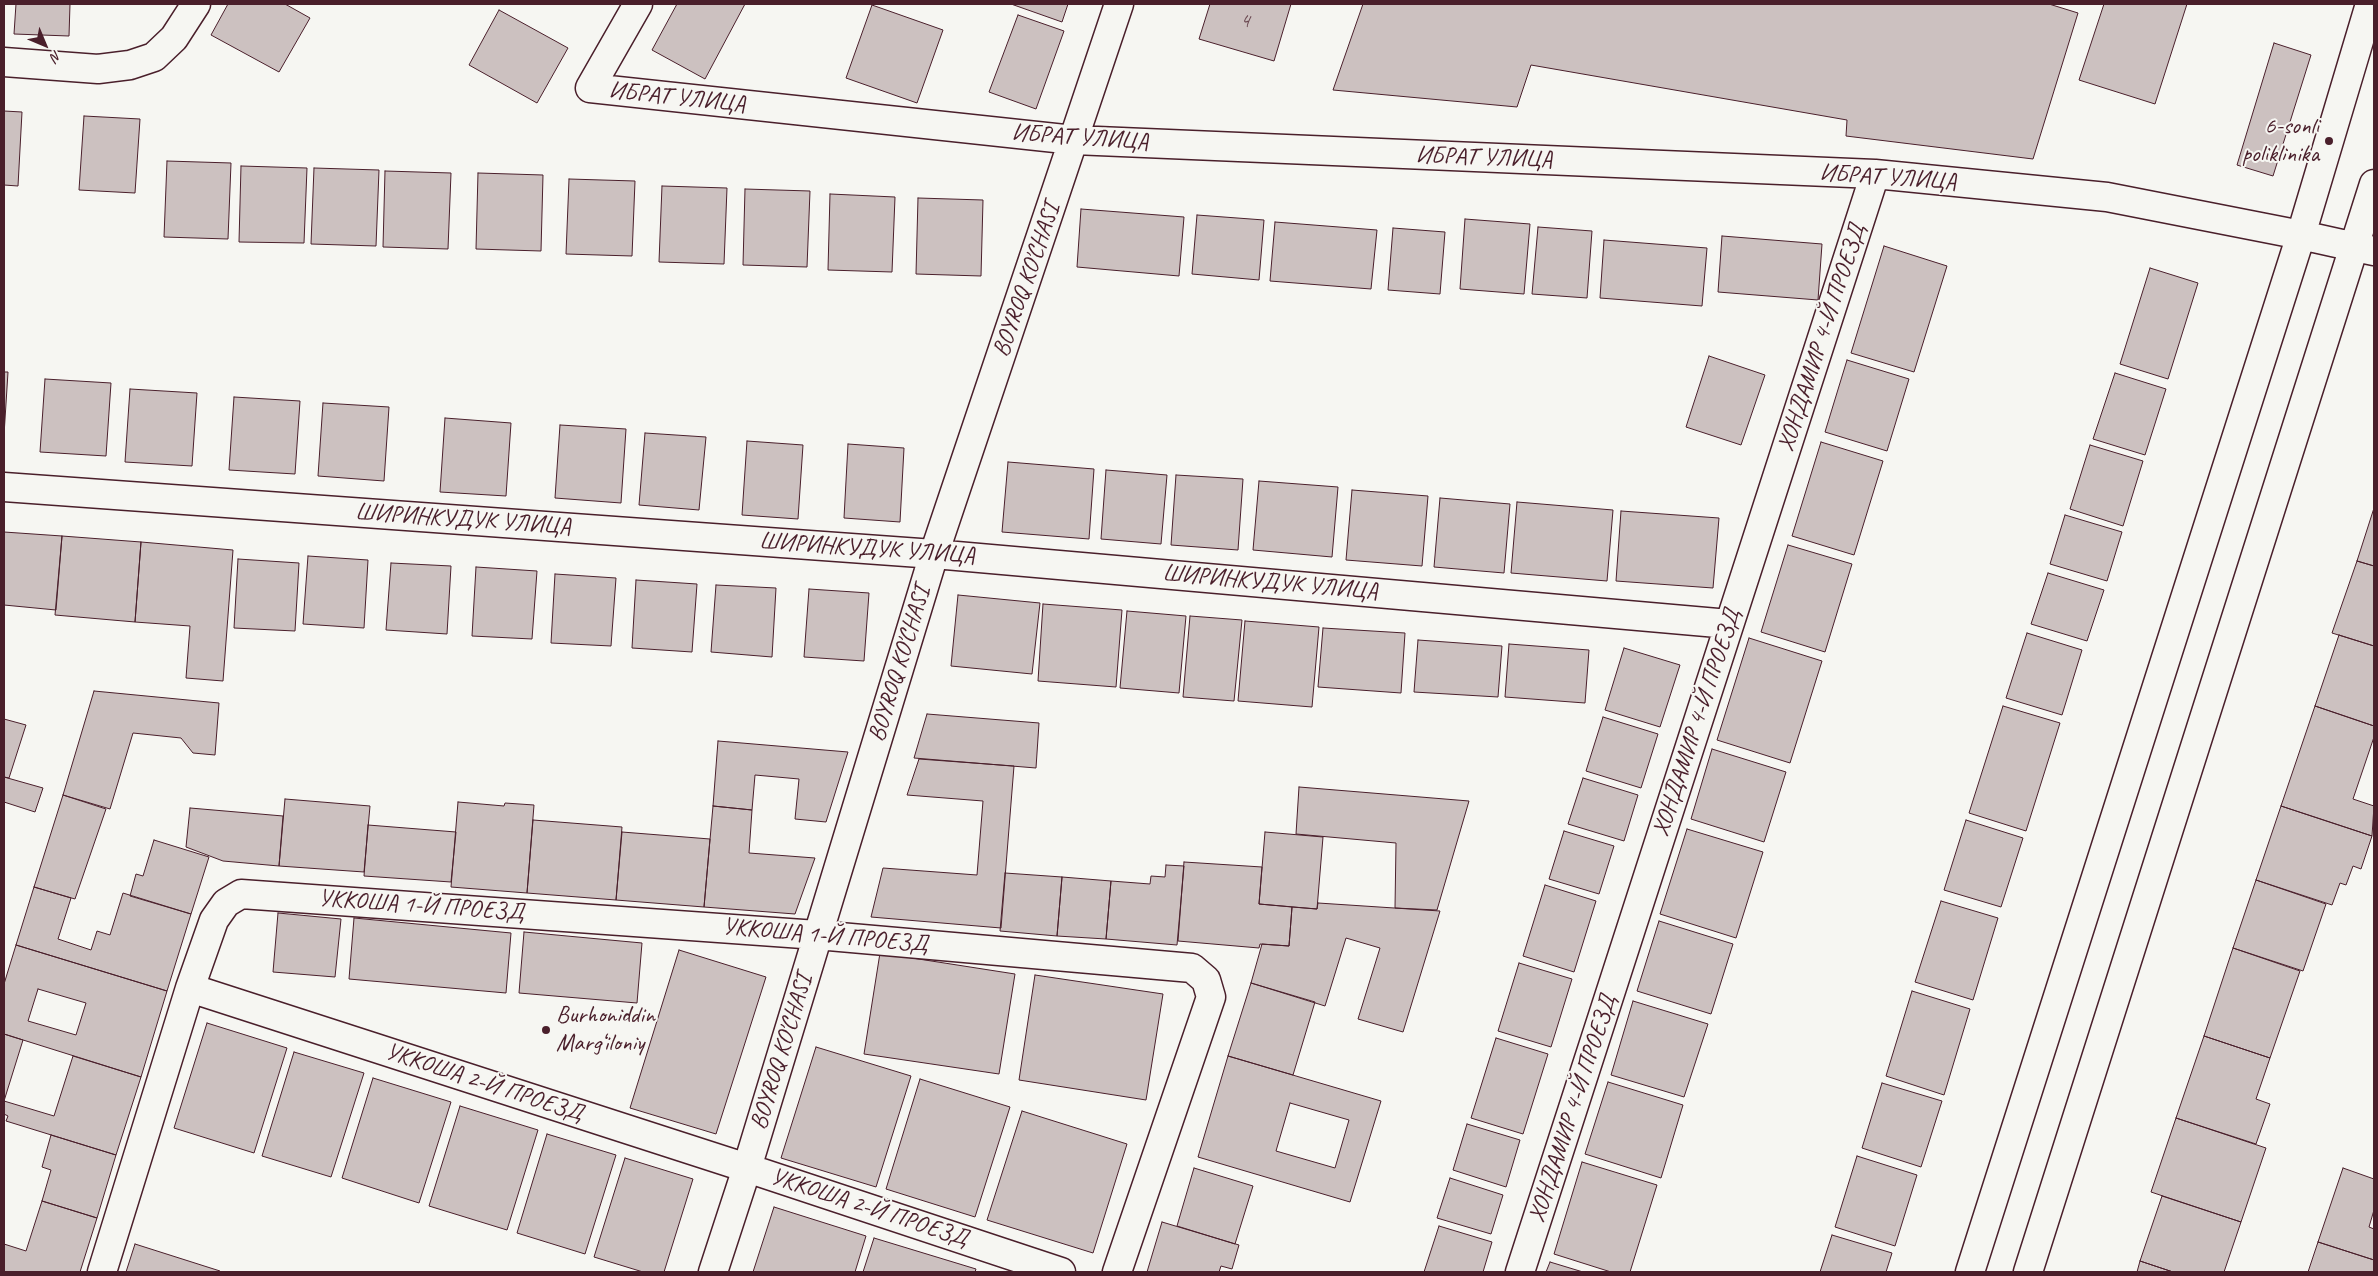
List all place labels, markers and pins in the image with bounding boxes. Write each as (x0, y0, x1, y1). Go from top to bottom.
place label: 6-sonli poliklinika (2242, 113, 2319, 169)
marker: 6-sonli poliklinika (2323, 135, 2335, 147)
place label: Burhoniddin Marg‘iloniy (556, 1002, 655, 1058)
marker: Burhoniddin Marg‘iloniy (540, 1024, 552, 1036)

